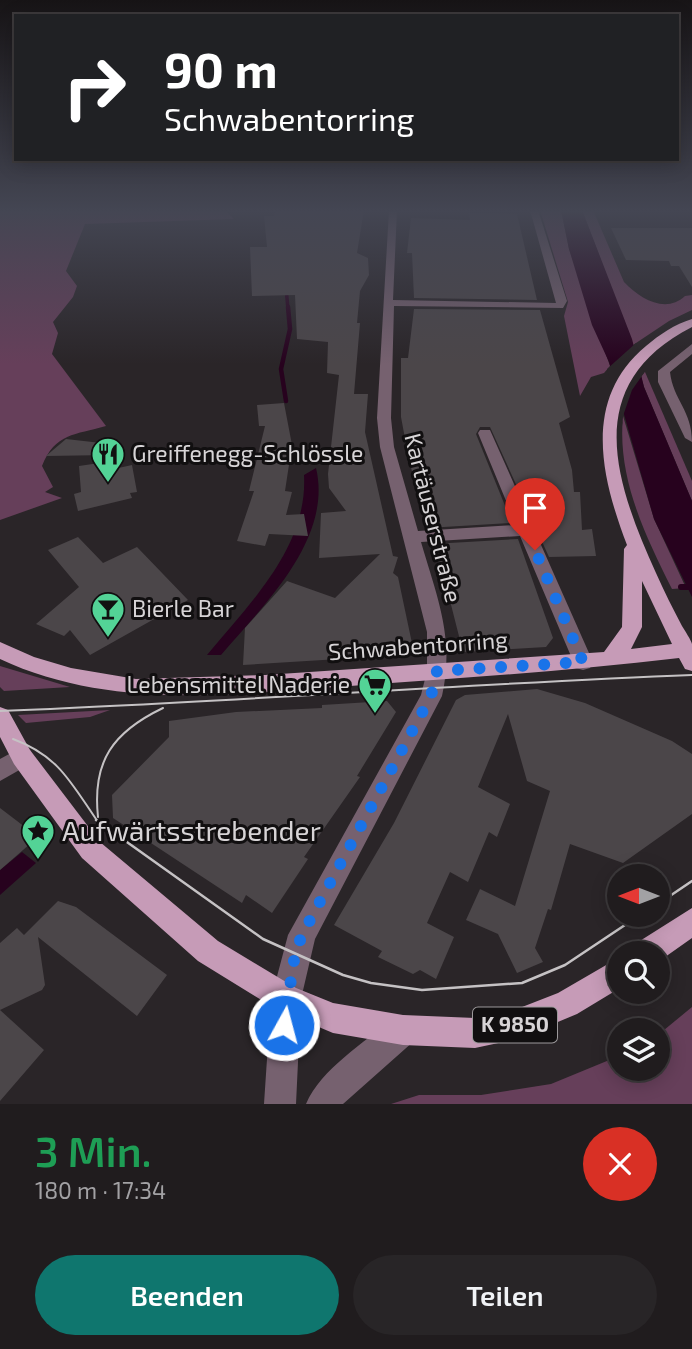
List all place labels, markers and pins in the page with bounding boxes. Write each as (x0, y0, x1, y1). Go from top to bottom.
restaurant icon: Greiffenegg-Schlössle (89, 435, 127, 484)
place label: Greiffenegg-Schlössle (132, 439, 363, 467)
pin (505, 478, 565, 550)
bar icon: Bierle Bar (89, 590, 127, 639)
place label: Bierle Bar (132, 594, 234, 622)
supermarket icon: Lebensmittel Naderie (356, 666, 394, 715)
place label: Lebensmittel Naderie (127, 670, 350, 698)
place icon: Aufwärtsstrebender (19, 812, 57, 861)
place label: Aufwärtsstrebender (62, 813, 321, 847)

